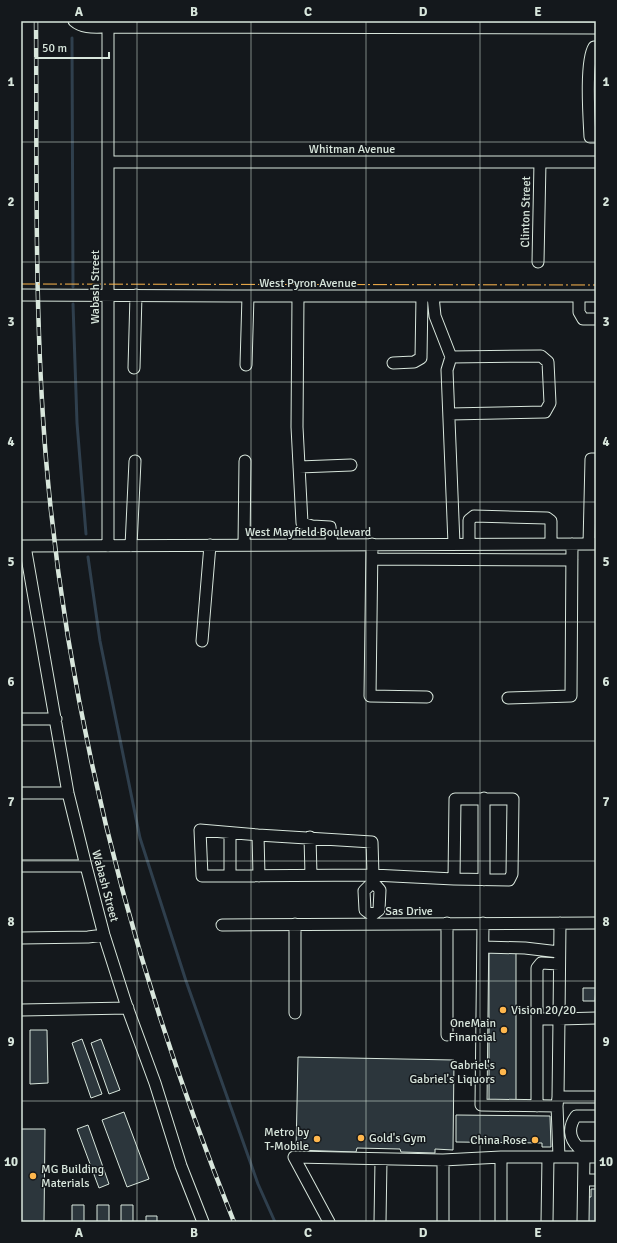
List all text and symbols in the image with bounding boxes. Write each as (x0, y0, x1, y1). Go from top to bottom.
text: A (75, 4, 84, 20)
text: B (190, 4, 198, 20)
text: C (304, 4, 312, 20)
text: D (419, 4, 428, 20)
text: E (534, 4, 542, 20)
scale bar (36, 34, 109, 60)
text: 50 m (42, 41, 67, 56)
text: 1 (7, 74, 15, 90)
text: 1 (602, 74, 610, 90)
street label: Whitman Avenue (309, 142, 395, 157)
street label: Clinton Street (518, 176, 534, 248)
text: 2 (7, 194, 15, 210)
text: 2 (602, 194, 610, 210)
street label: Wabash Street (88, 250, 103, 324)
street label: West Pyron Avenue (259, 276, 357, 291)
text: 3 (7, 314, 15, 330)
text: 3 (602, 314, 610, 330)
text: 4 (7, 434, 15, 450)
text: 4 (602, 434, 610, 450)
street label: West Mayfield Boulevard (245, 525, 371, 540)
text: 5 (7, 554, 15, 570)
text: 5 (602, 554, 610, 570)
text: 6 (7, 674, 15, 690)
text: 6 (602, 674, 610, 690)
text: 7 (7, 794, 15, 810)
text: 7 (602, 794, 610, 810)
street label: Wabash Street (88, 848, 122, 924)
street label: Sas Drive (385, 904, 433, 919)
text: 8 (7, 914, 15, 930)
text: 8 (602, 914, 610, 930)
place label: Vision 20/20 (511, 1003, 576, 1018)
marker: Vision 20/20 (498, 1005, 508, 1015)
place label: OneMain Financial (449, 1016, 496, 1045)
marker: OneMain Financial (499, 1025, 509, 1035)
text: 9 (7, 1034, 15, 1050)
text: 9 (602, 1034, 610, 1050)
place label: Gabriel's Gabriel's Liquors (409, 1058, 495, 1087)
marker: Gabriel's Gabriel's Liquors (498, 1067, 508, 1077)
place label: Metro by T-Mobile (264, 1125, 309, 1154)
place label: Gold's Gym (369, 1131, 426, 1146)
marker: Gold's Gym (356, 1133, 366, 1143)
place label: China Rose (470, 1133, 527, 1148)
marker: Metro by T-Mobile (312, 1134, 322, 1144)
marker: China Rose (530, 1135, 540, 1145)
text: 10 (4, 1154, 18, 1170)
text: 10 (599, 1154, 613, 1170)
place label: MG Building Materials (41, 1162, 104, 1191)
marker: MG Building Materials (28, 1171, 38, 1181)
text: A (75, 1225, 84, 1241)
text: B (190, 1225, 198, 1241)
text: C (304, 1225, 312, 1241)
text: D (419, 1225, 428, 1241)
text: E (534, 1225, 542, 1241)

